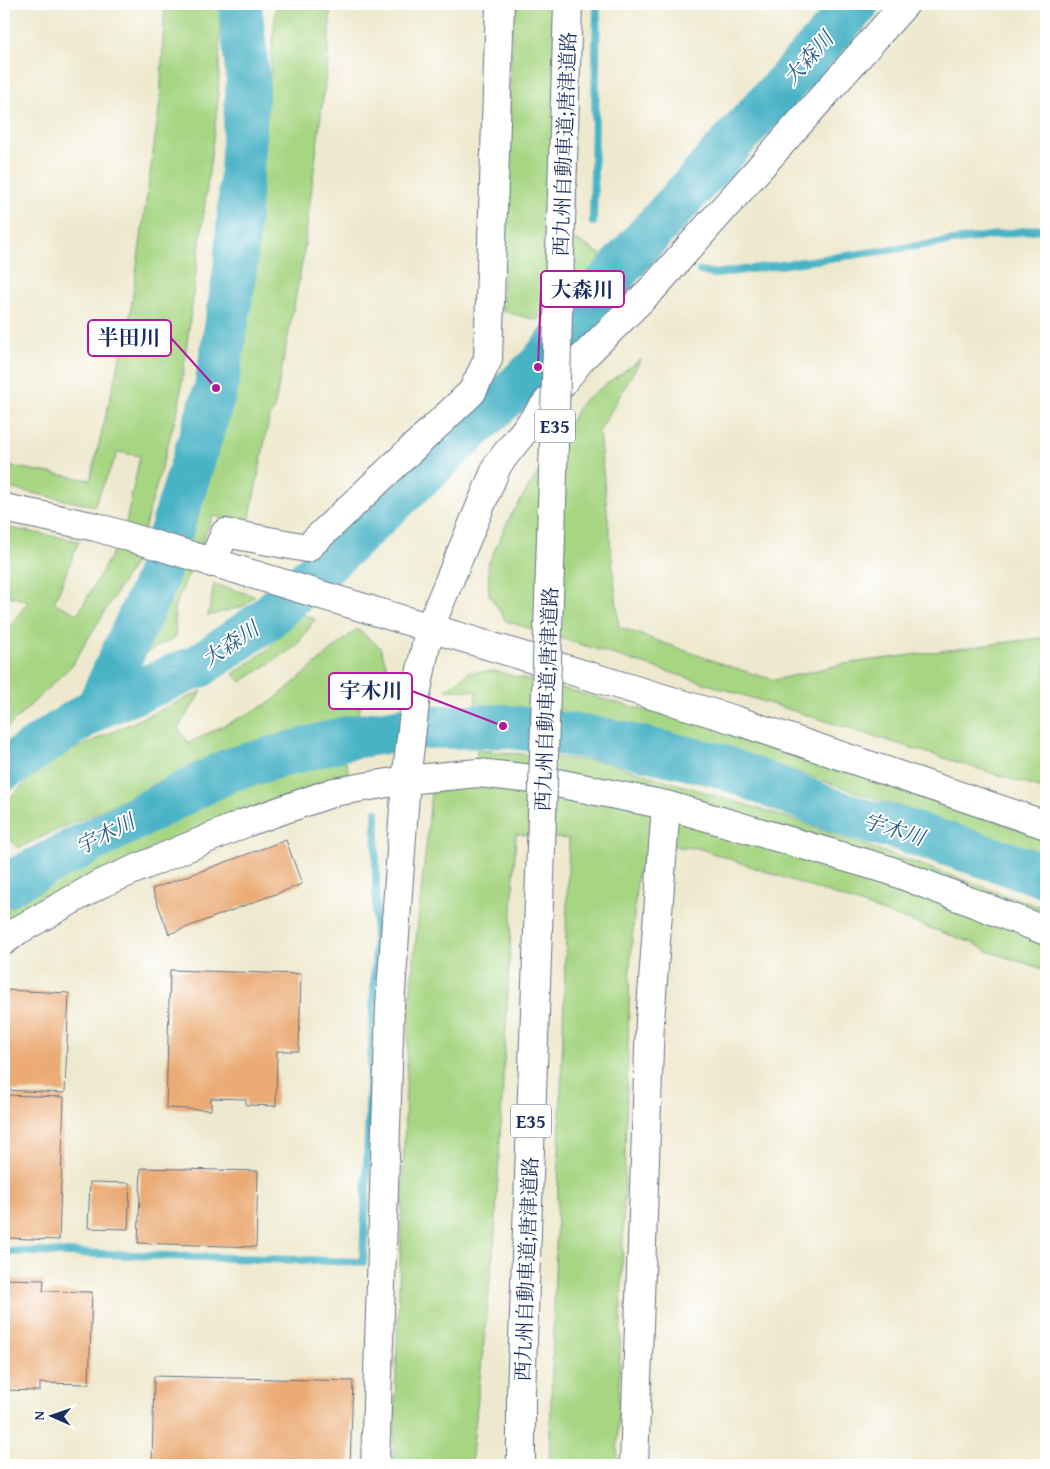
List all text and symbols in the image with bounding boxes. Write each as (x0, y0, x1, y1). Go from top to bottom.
water label: 大森川 (775, 23, 842, 92)
street label: 西九州自動車道;唐津道路 (546, 31, 582, 257)
callout: 大森川 (541, 271, 624, 307)
text: 大森川 (551, 274, 614, 305)
callout: 半田川 (88, 320, 171, 356)
text: 半田川 (98, 322, 161, 353)
road number: E35 (535, 410, 575, 442)
street label: 西九州自動車道;唐津道路 (528, 586, 564, 812)
water label: 大森川 (195, 612, 266, 674)
callout: 宇木川 (329, 673, 412, 709)
text: 宇木川 (340, 675, 403, 706)
water label: 宇木川 (70, 805, 142, 862)
water label: 宇木川 (859, 805, 931, 854)
road number: E35 (511, 1104, 551, 1138)
street label: 西九州自動車道;唐津道路 (508, 1156, 544, 1382)
north arrow (28, 1392, 78, 1442)
text: N (29, 1410, 49, 1421)

